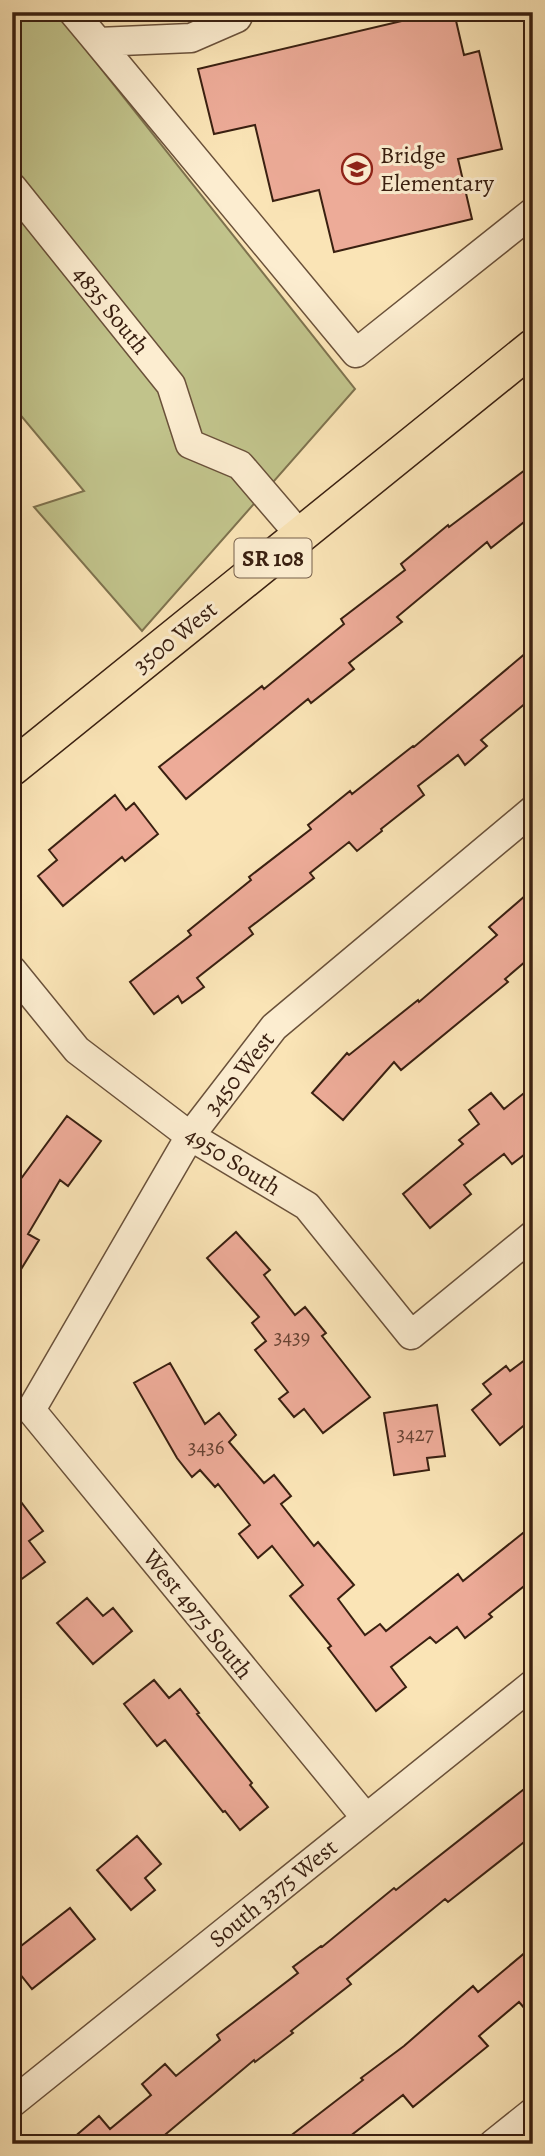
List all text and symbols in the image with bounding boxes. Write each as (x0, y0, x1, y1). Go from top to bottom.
place label: Bridge Elementary (380, 139, 494, 199)
school or university icon: Bridge Elementary (340, 152, 374, 186)
street label: 4835 South (65, 259, 157, 361)
road number: SR 108 (234, 538, 312, 578)
street label: 3500 West (126, 593, 224, 681)
street label: 3450 West (196, 1025, 282, 1121)
street label: 4950 South (179, 1119, 287, 1203)
house number: 3439 (274, 1323, 310, 1351)
house number: 3427 (396, 1420, 434, 1448)
house number: 3436 (188, 1433, 225, 1461)
street label: West 4975 South (135, 1542, 260, 1686)
street label: South 3375 West (202, 1831, 344, 1955)

